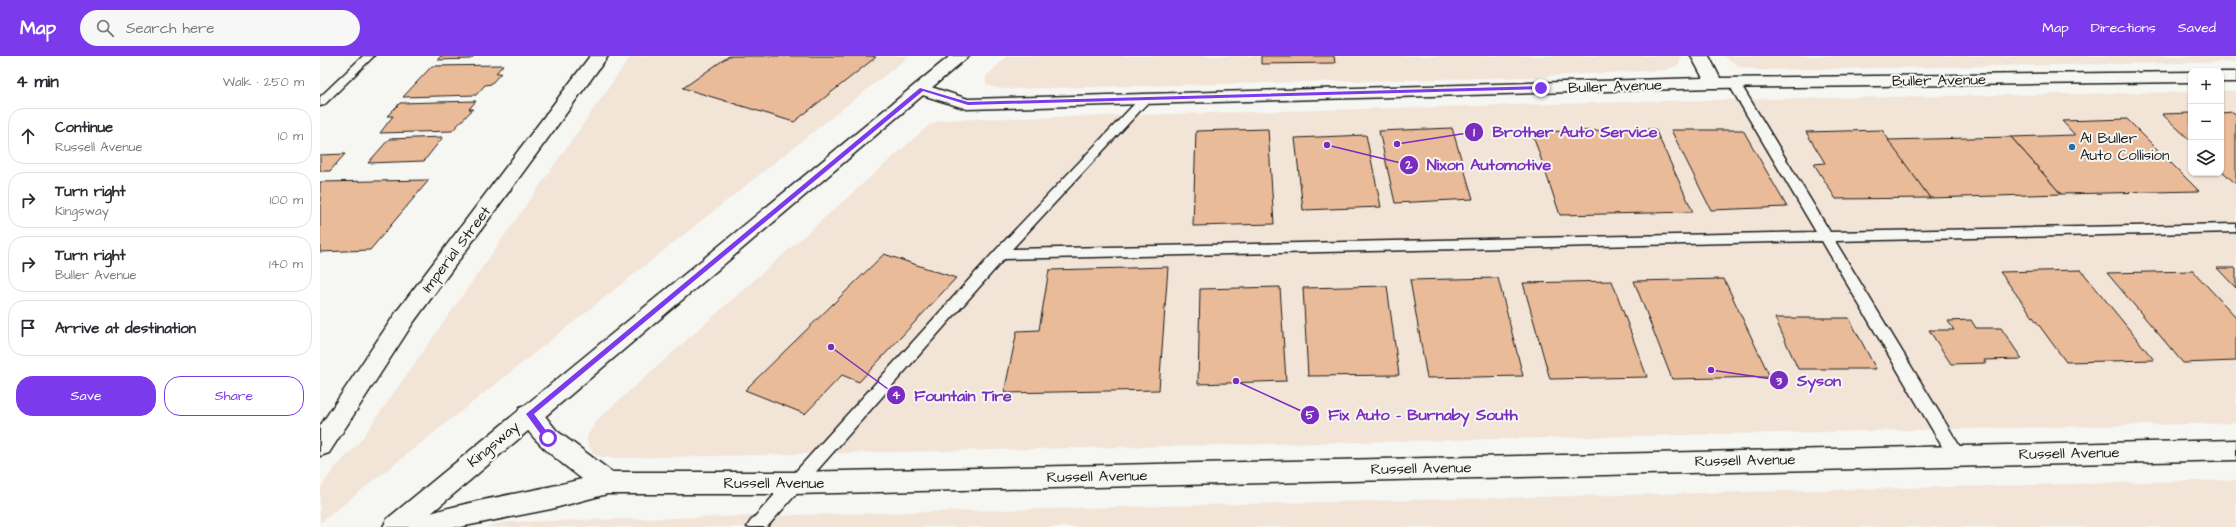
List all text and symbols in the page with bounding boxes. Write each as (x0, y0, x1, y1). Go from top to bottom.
search box (80, 10, 360, 46)
text: Map (20, 15, 56, 42)
icon: search (94, 17, 116, 39)
text: Search here (126, 18, 215, 39)
text: Map (2042, 18, 2069, 38)
text: Directions (2091, 18, 2156, 38)
text: Saved (2178, 18, 2216, 38)
map controls (2188, 68, 2224, 176)
button: + (2188, 68, 2224, 104)
street label: Buller Avenue (1892, 69, 1986, 92)
text: 4 min (16, 70, 59, 94)
text: Walk · 250 m (223, 73, 304, 91)
street label: Buller Avenue (1568, 74, 1662, 99)
route end (1532, 79, 1550, 97)
button: − (2188, 104, 2224, 140)
text: Continue (55, 117, 113, 138)
callout: Brother Auto Service (1464, 118, 1665, 146)
text: Brother Auto Service (1493, 121, 1658, 143)
text: 1 (1473, 124, 1475, 141)
icon: ahead (17, 125, 39, 147)
text: 10 m (278, 127, 303, 145)
place label: A1 Buller Auto Collision (2080, 128, 2170, 166)
text: Russell Avenue (55, 138, 142, 156)
button: layers (2188, 140, 2224, 176)
marker: A1 Buller Auto Collision (2067, 142, 2077, 152)
callout: Nixon Automotive (1399, 151, 1559, 179)
text: Nixon Automotive (1427, 154, 1552, 176)
text: 2 (1405, 157, 1413, 174)
text: Turn right (55, 181, 126, 202)
icon: right (17, 189, 39, 211)
text: 100 m (270, 191, 303, 209)
text: Kingsway (55, 202, 109, 220)
street label: Imperial Street (417, 202, 496, 297)
text: Turn right (55, 245, 126, 266)
icon: right (17, 253, 39, 275)
text: 140 m (269, 255, 303, 273)
text: Buller Avenue (55, 266, 137, 284)
icon: arrive (17, 317, 39, 339)
text: Arrive at destination (55, 318, 196, 339)
callout: Syson (1769, 366, 1849, 394)
text: Syson (1796, 370, 1841, 393)
text: 3 (1775, 373, 1783, 390)
button: Save (16, 376, 156, 416)
button: Share (164, 376, 304, 416)
callout: Fountain Tire (886, 381, 1019, 409)
text: Fountain Tire (914, 385, 1012, 407)
text: 4 (892, 387, 901, 404)
callout: Fix Auto - Burnaby South (1300, 401, 1526, 429)
text: Fix Auto - Burnaby South (1328, 404, 1519, 427)
text: 5 (1306, 407, 1315, 424)
street label: Kingsway (463, 416, 525, 473)
route start (539, 429, 557, 447)
street label: Russell Avenue (2018, 442, 2120, 465)
street label: Russell Avenue (1694, 449, 1796, 472)
street label: Russell Avenue (1370, 457, 1472, 480)
street label: Russell Avenue (1046, 465, 1148, 488)
street label: Russell Avenue (724, 473, 824, 494)

